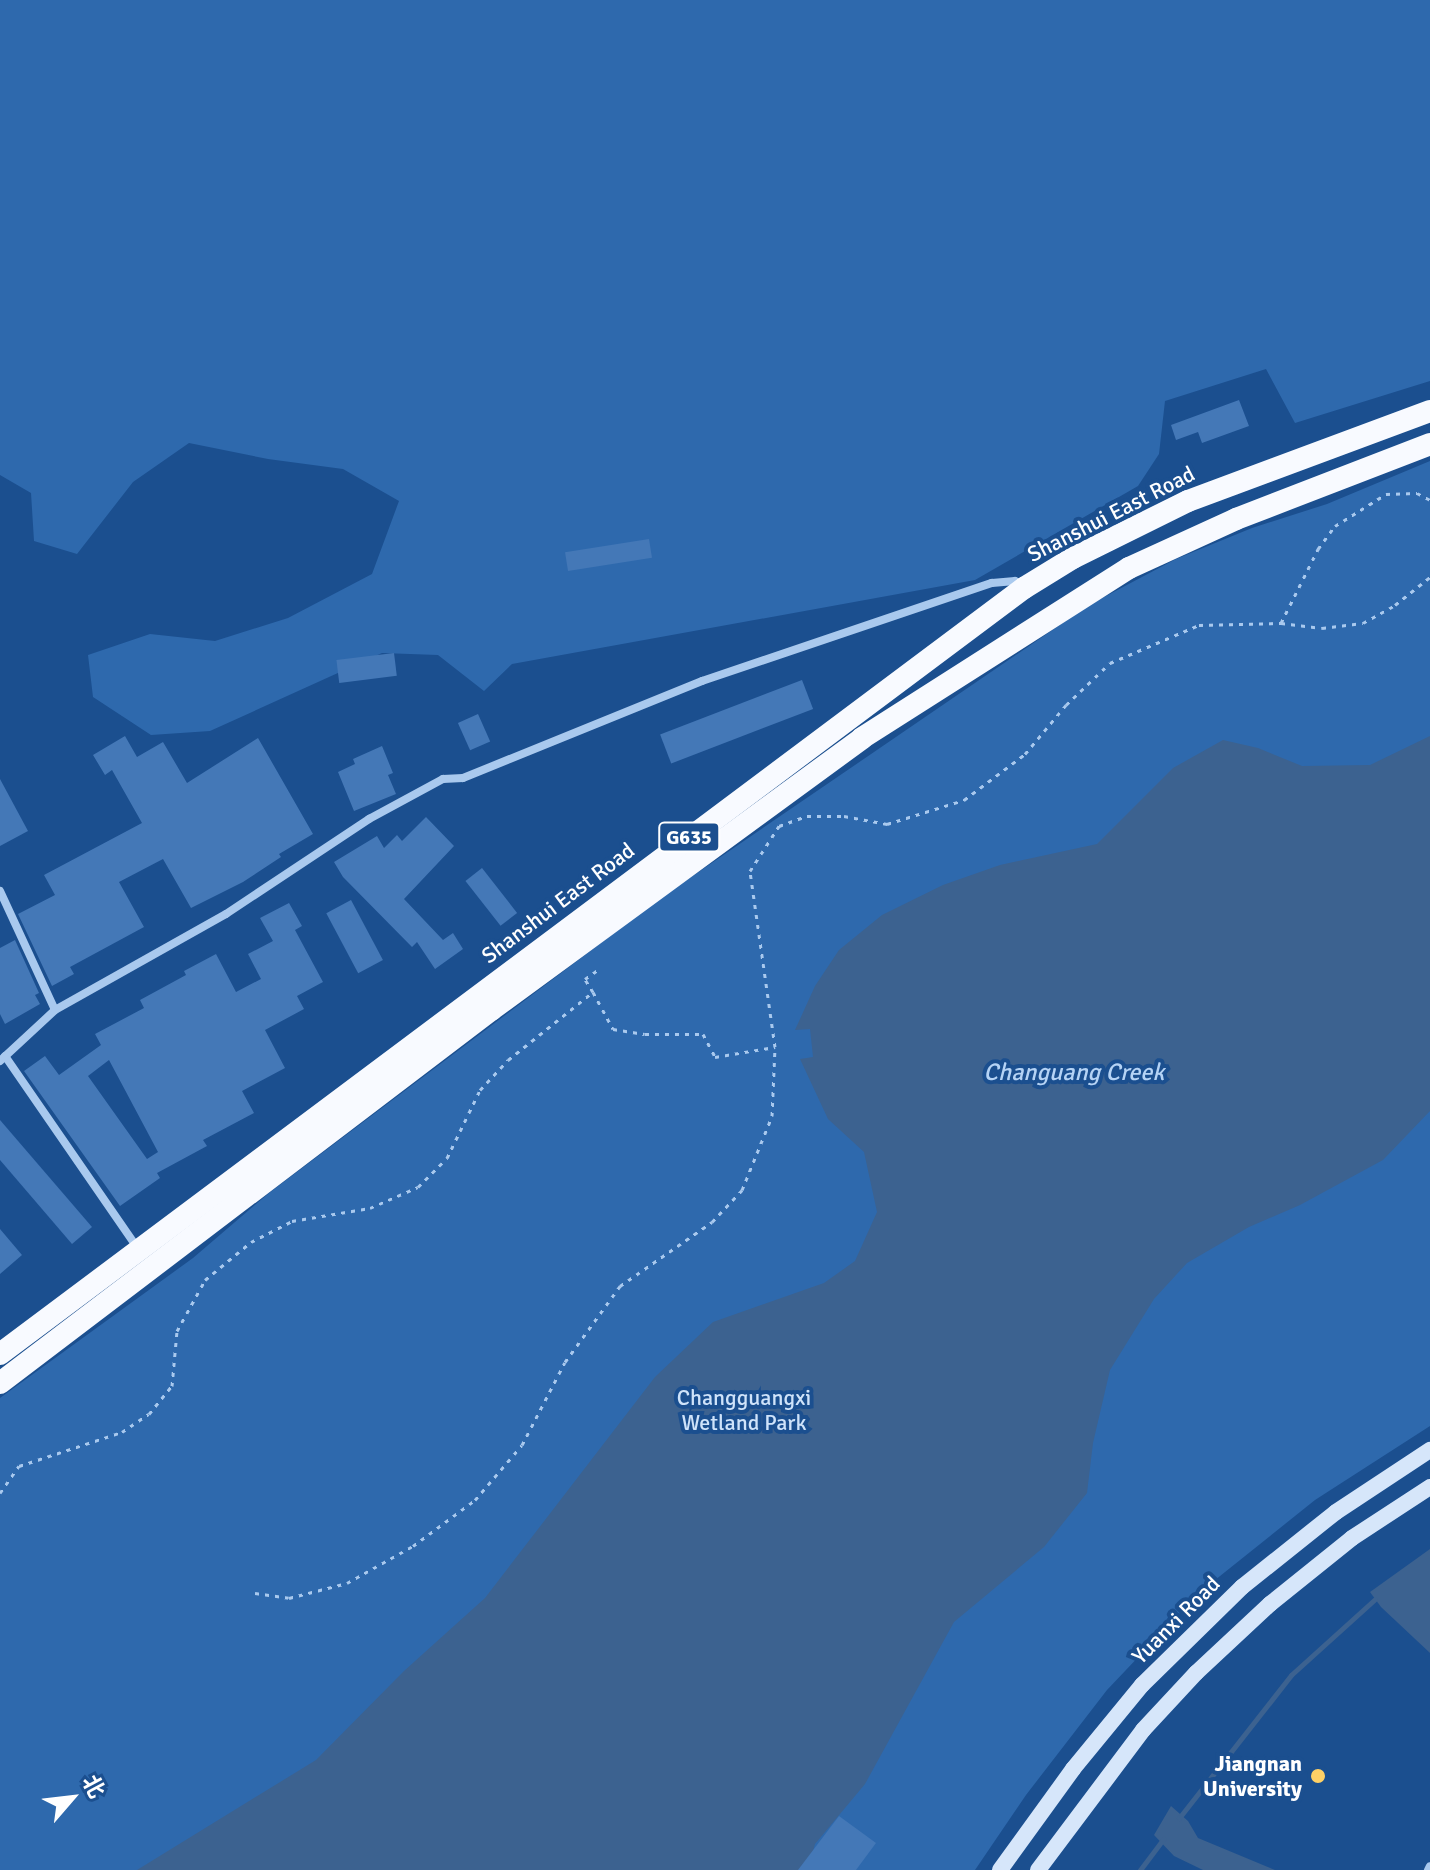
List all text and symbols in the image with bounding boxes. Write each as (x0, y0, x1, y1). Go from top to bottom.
street label: Shanshui East Road (1023, 460, 1199, 568)
road number: G635 (657, 821, 721, 853)
street label: Shanshui East Road (476, 837, 640, 969)
water label: Changuang Creek (984, 1059, 1164, 1087)
park label: Changguangxi Wetland Park (677, 1384, 811, 1436)
street label: Yuanxi Road (1127, 1571, 1225, 1669)
place label: Jiangnan University (1203, 1750, 1302, 1802)
north arrow (32, 1758, 112, 1838)
marker: Jiangnan University (1309, 1767, 1327, 1785)
text: 北 (77, 1770, 111, 1803)

